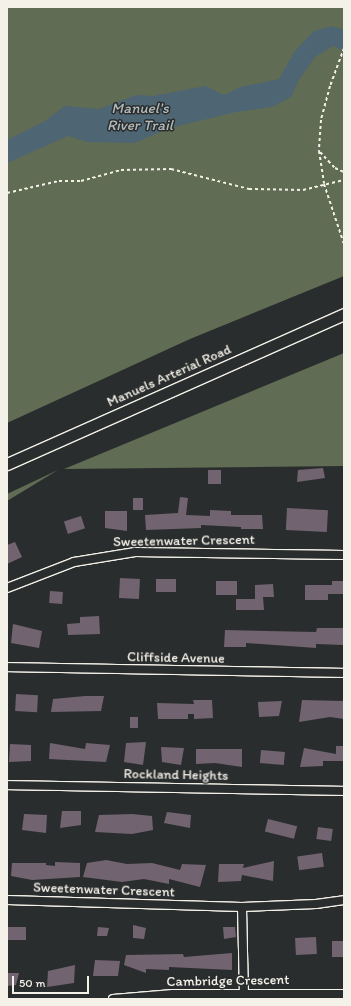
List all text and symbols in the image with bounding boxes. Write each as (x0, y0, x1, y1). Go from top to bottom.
water label: Manuel's River Trail (107, 99, 173, 134)
street label: Manuels Arterial Road (104, 341, 234, 411)
street label: Sweetenwater Crescent (113, 531, 255, 551)
street label: Cliffside Avenue (127, 649, 225, 667)
street label: Rockland Heights (124, 766, 228, 784)
street label: Sweetenwater Crescent (33, 879, 175, 901)
scale bar (14, 968, 91, 994)
street label: Cambridge Crescent (166, 972, 290, 990)
text: 50 m (19, 976, 45, 990)

